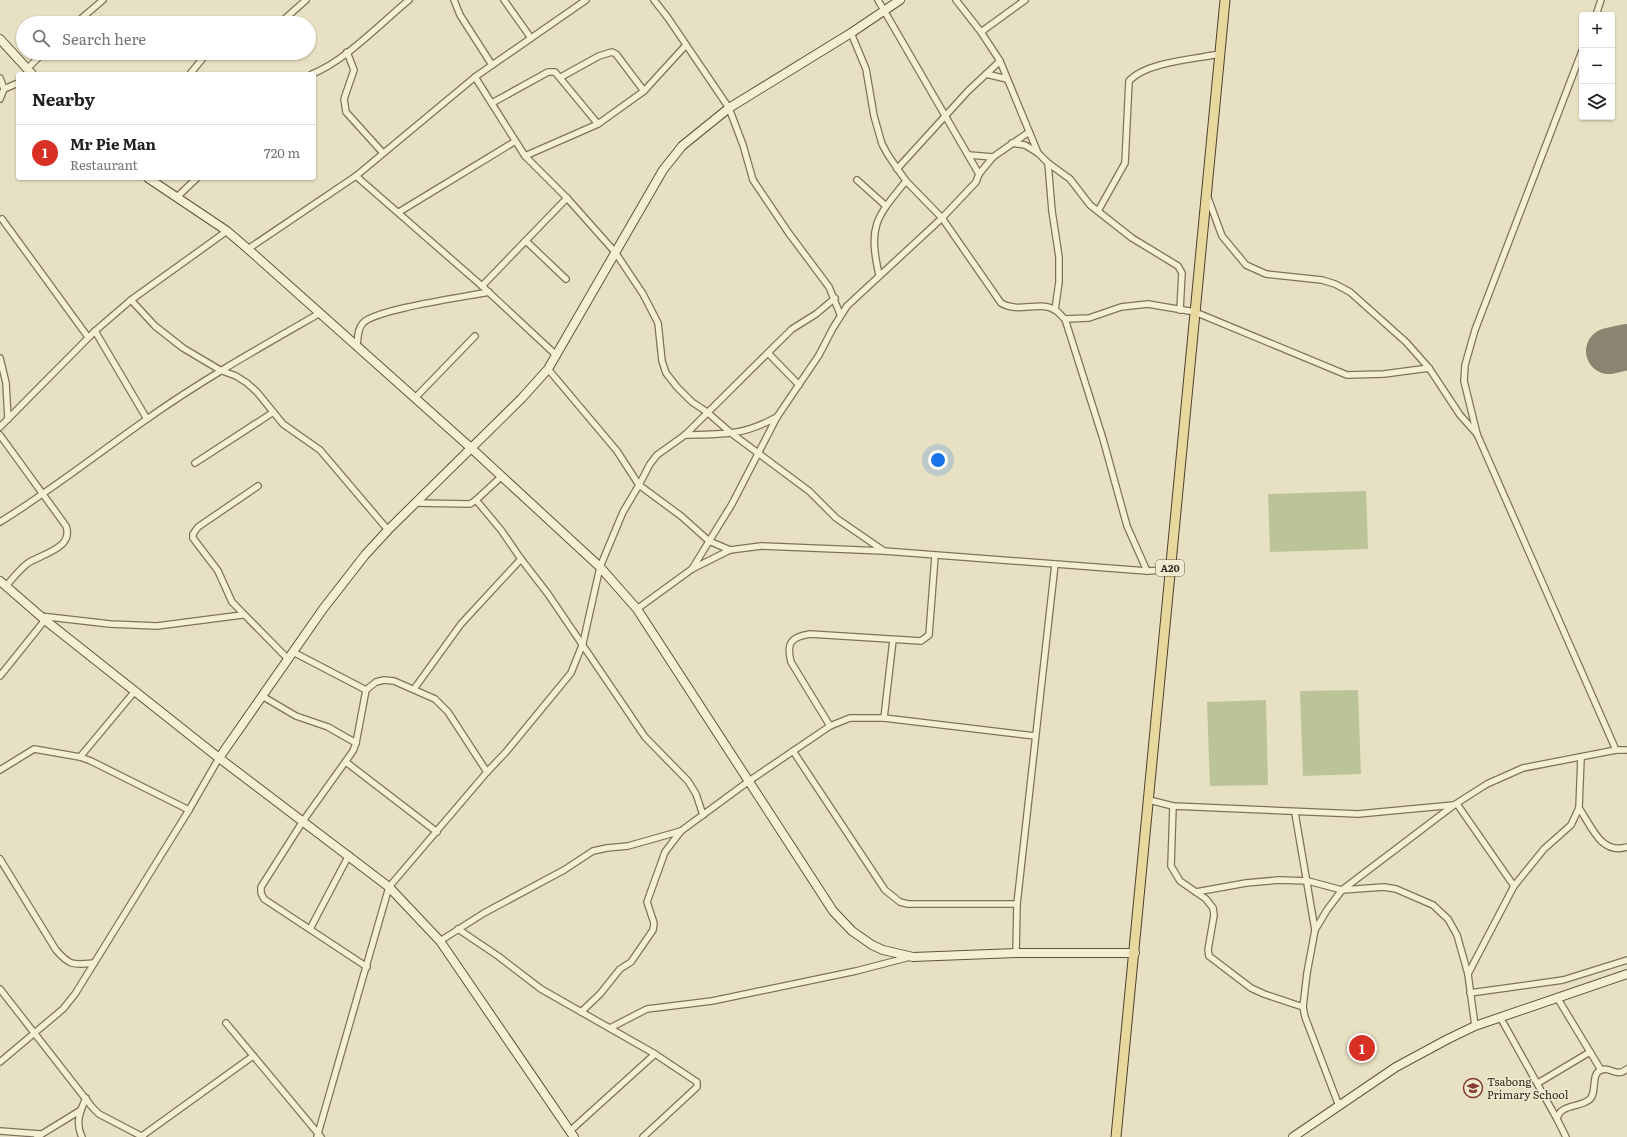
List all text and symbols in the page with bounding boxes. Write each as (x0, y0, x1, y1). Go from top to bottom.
map controls (1579, 12, 1615, 120)
button: + (1579, 12, 1615, 48)
search box (16, 16, 316, 60)
icon: search (30, 27, 52, 49)
text: Search here (62, 27, 146, 50)
button: − (1579, 48, 1615, 84)
button: layers (1579, 84, 1615, 120)
text: Nearby (32, 86, 95, 111)
text: Mr Pie Man (70, 132, 156, 155)
text: 1 (42, 143, 48, 162)
text: 720 m (264, 143, 300, 162)
text: Restaurant (70, 155, 138, 174)
your location (928, 450, 948, 470)
road number: A20 (1156, 560, 1184, 576)
pin: 1 (1349, 1033, 1375, 1063)
place label: Tsabong Primary School (1487, 1073, 1569, 1102)
school or university icon: Tsabong Primary School (1462, 1077, 1484, 1099)

